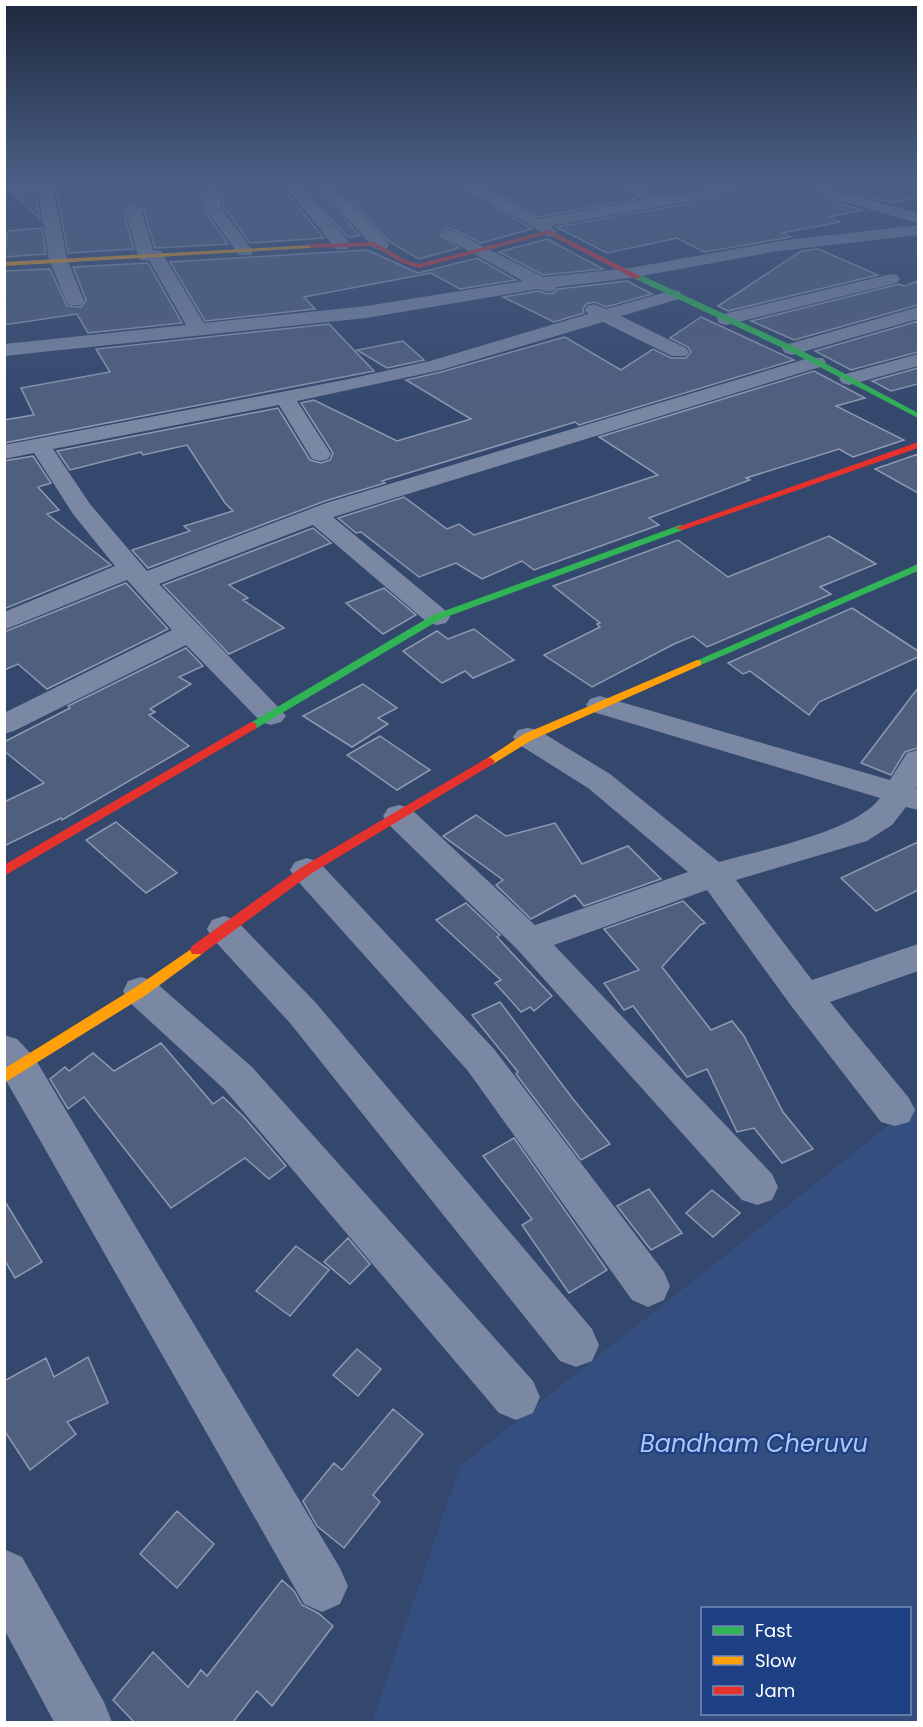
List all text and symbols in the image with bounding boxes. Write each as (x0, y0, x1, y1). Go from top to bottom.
water label: Bandham Cheruvu (640, 1427, 868, 1460)
legend (701, 1607, 911, 1715)
text: Fast (755, 1618, 792, 1643)
text: Slow (755, 1648, 797, 1673)
text: Jam (755, 1678, 795, 1703)

